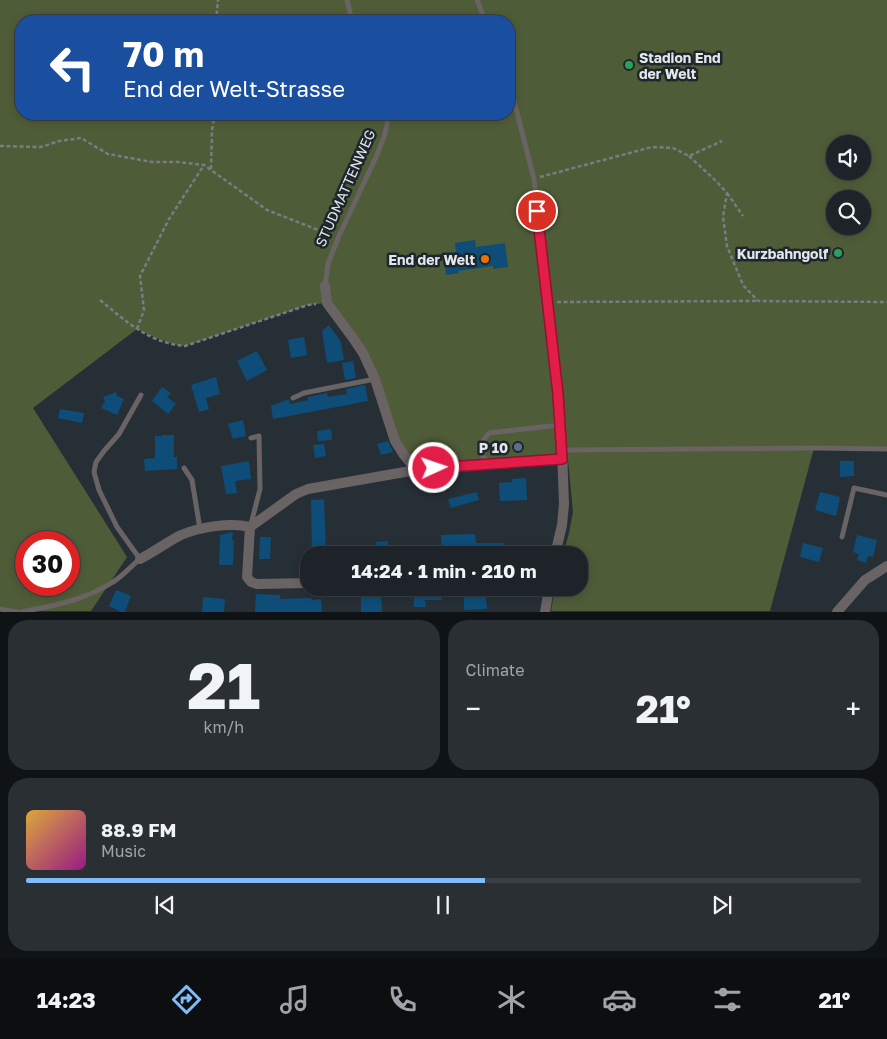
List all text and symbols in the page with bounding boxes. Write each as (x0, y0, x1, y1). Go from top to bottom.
text: 70 m (123, 33, 204, 75)
icon: left (40, 35, 105, 100)
place label: Stadion End der Welt (639, 49, 721, 82)
marker: Stadion End der Welt (623, 59, 635, 71)
text: End der Welt-Strasse (123, 75, 345, 102)
street label: STUDMATTENWEG (311, 127, 379, 249)
map controls (826, 135, 871, 235)
button: sound (826, 135, 871, 180)
pin (516, 190, 558, 232)
button: search (826, 190, 871, 235)
icon: arrive (523, 197, 551, 225)
place label: Kurzbahngolf (737, 245, 829, 262)
marker: Kurzbahngolf (832, 247, 844, 259)
place label: End der Welt (388, 251, 475, 268)
marker: End der Welt (479, 253, 491, 265)
place label: P 10 (479, 439, 508, 456)
position arrow (407, 441, 459, 493)
marker: P 10 (512, 441, 524, 453)
speed limit sign: 30 (15, 531, 80, 596)
text: 14:24 · 1 min · 210 m (351, 559, 537, 582)
text: 21 (187, 645, 260, 723)
text: Climate (466, 660, 525, 680)
text: 21° (636, 686, 691, 731)
text: − (466, 692, 481, 725)
text: + (846, 692, 861, 725)
text: km/h (203, 717, 244, 737)
text: 88.9 FM (101, 818, 176, 841)
text: Music (101, 841, 146, 861)
icon: previous (151, 891, 179, 919)
icon: pause (429, 891, 457, 919)
icon: next (708, 891, 736, 919)
icon: directions (169, 982, 204, 1017)
icon: music (277, 982, 312, 1017)
icon: phone (385, 982, 420, 1017)
icon: climate (494, 982, 529, 1017)
icon: car (602, 982, 637, 1017)
icon: filters (710, 982, 745, 1017)
text: 14:23 (37, 986, 96, 1013)
text: 21° (818, 986, 850, 1013)

